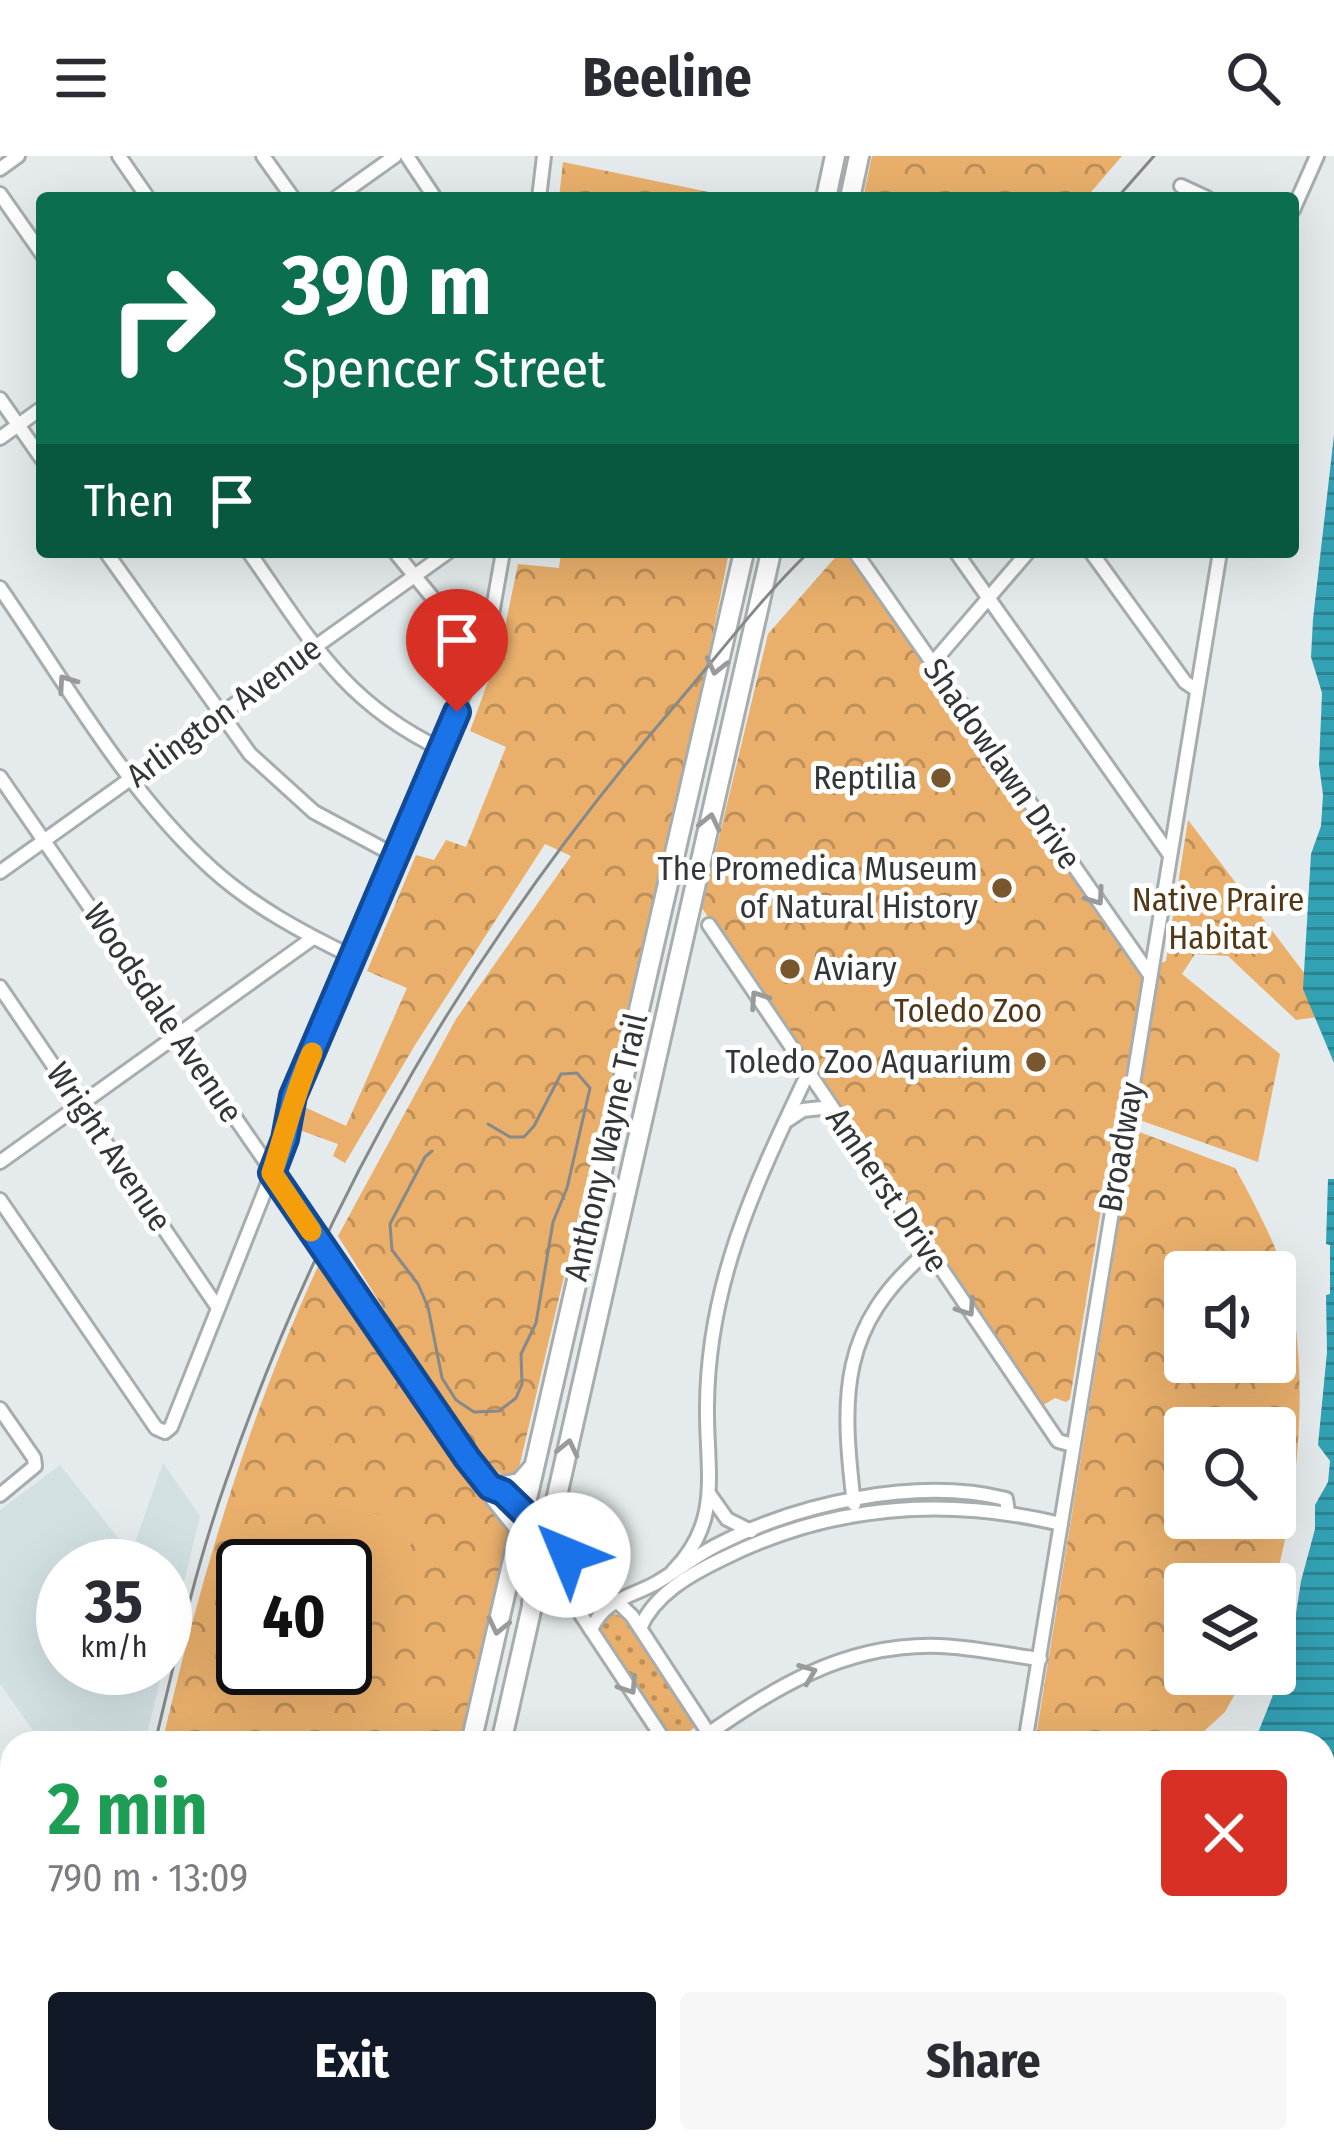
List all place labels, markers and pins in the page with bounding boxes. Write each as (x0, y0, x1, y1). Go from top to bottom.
pin (406, 589, 508, 712)
place label: Reptilia (813, 758, 917, 798)
marker: Reptilia (928, 765, 954, 791)
place label: The Promedica Museum of Natural History (658, 849, 978, 927)
marker: The Promedica Museum of Natural History (989, 875, 1015, 901)
place label: Aviary (814, 949, 897, 989)
marker: Aviary (777, 956, 803, 982)
place label: Toledo Zoo Aquarium (725, 1042, 1012, 1082)
marker: Toledo Zoo Aquarium (1023, 1049, 1049, 1075)

